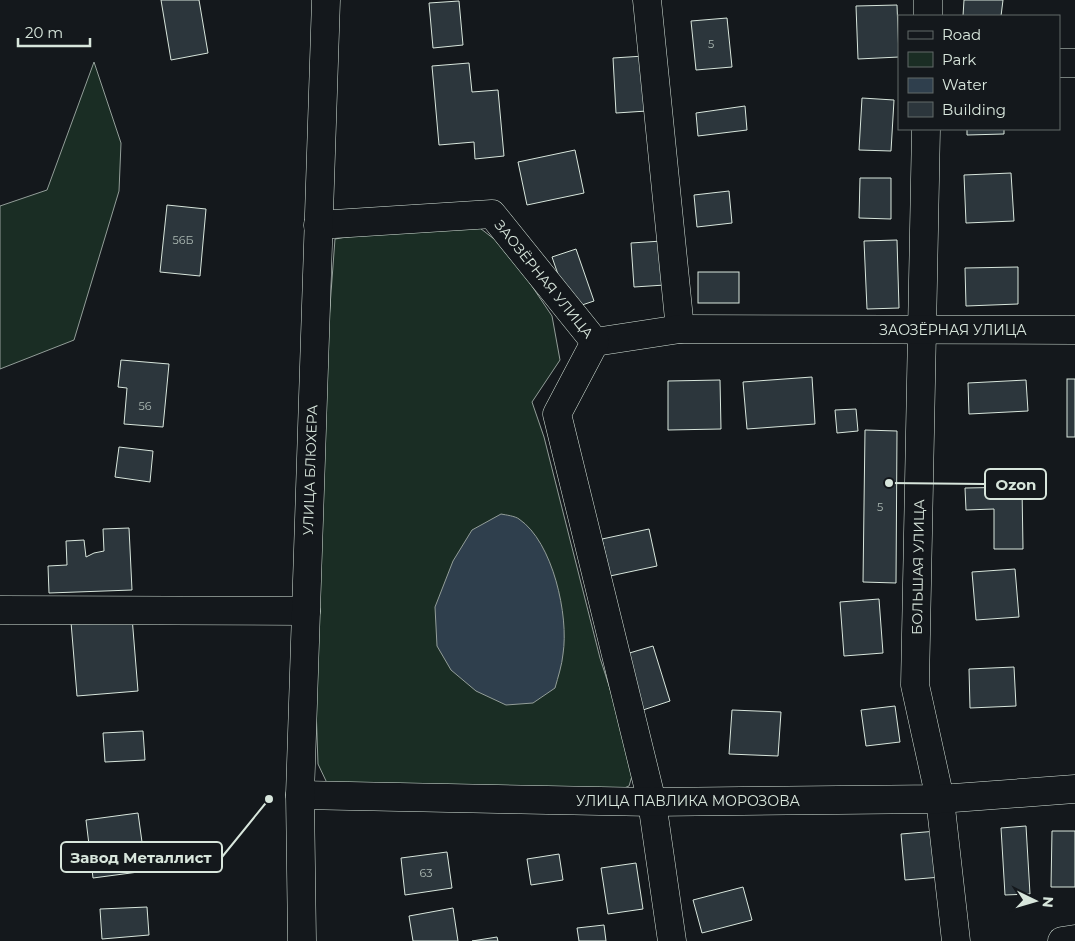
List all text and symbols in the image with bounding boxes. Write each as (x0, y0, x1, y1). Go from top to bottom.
scale bar (18, 15, 90, 47)
legend (898, 15, 1060, 130)
text: 20 m (25, 23, 63, 42)
text: Road (942, 25, 981, 44)
house number: 5 (708, 37, 714, 51)
text: Park (942, 50, 976, 69)
text: Water (942, 75, 988, 94)
text: Building (942, 100, 1006, 119)
street label: ЗАОЗЁРНАЯ УЛИЦА (491, 216, 598, 342)
house number: 56Б (173, 233, 193, 247)
street label: ЗАОЗЁРНАЯ УЛИЦА (879, 321, 1027, 339)
house number: 56 (139, 399, 152, 413)
street label: УЛИЦА БЛЮХЕРА (299, 404, 321, 536)
callout: Ozon (985, 469, 1046, 499)
text: Ozon (996, 475, 1036, 494)
street label: БОЛЬШАЯ УЛИЦА (908, 498, 928, 635)
house number: 5 (877, 500, 883, 514)
street label: УЛИЦА ПАВЛИКА МОРОЗОВА (576, 792, 801, 810)
callout: Завод Металлист (61, 842, 222, 872)
text: Завод Металлист (69, 848, 212, 867)
house number: 63 (420, 866, 432, 880)
north arrow (1010, 876, 1060, 926)
text: N (1038, 896, 1057, 909)

